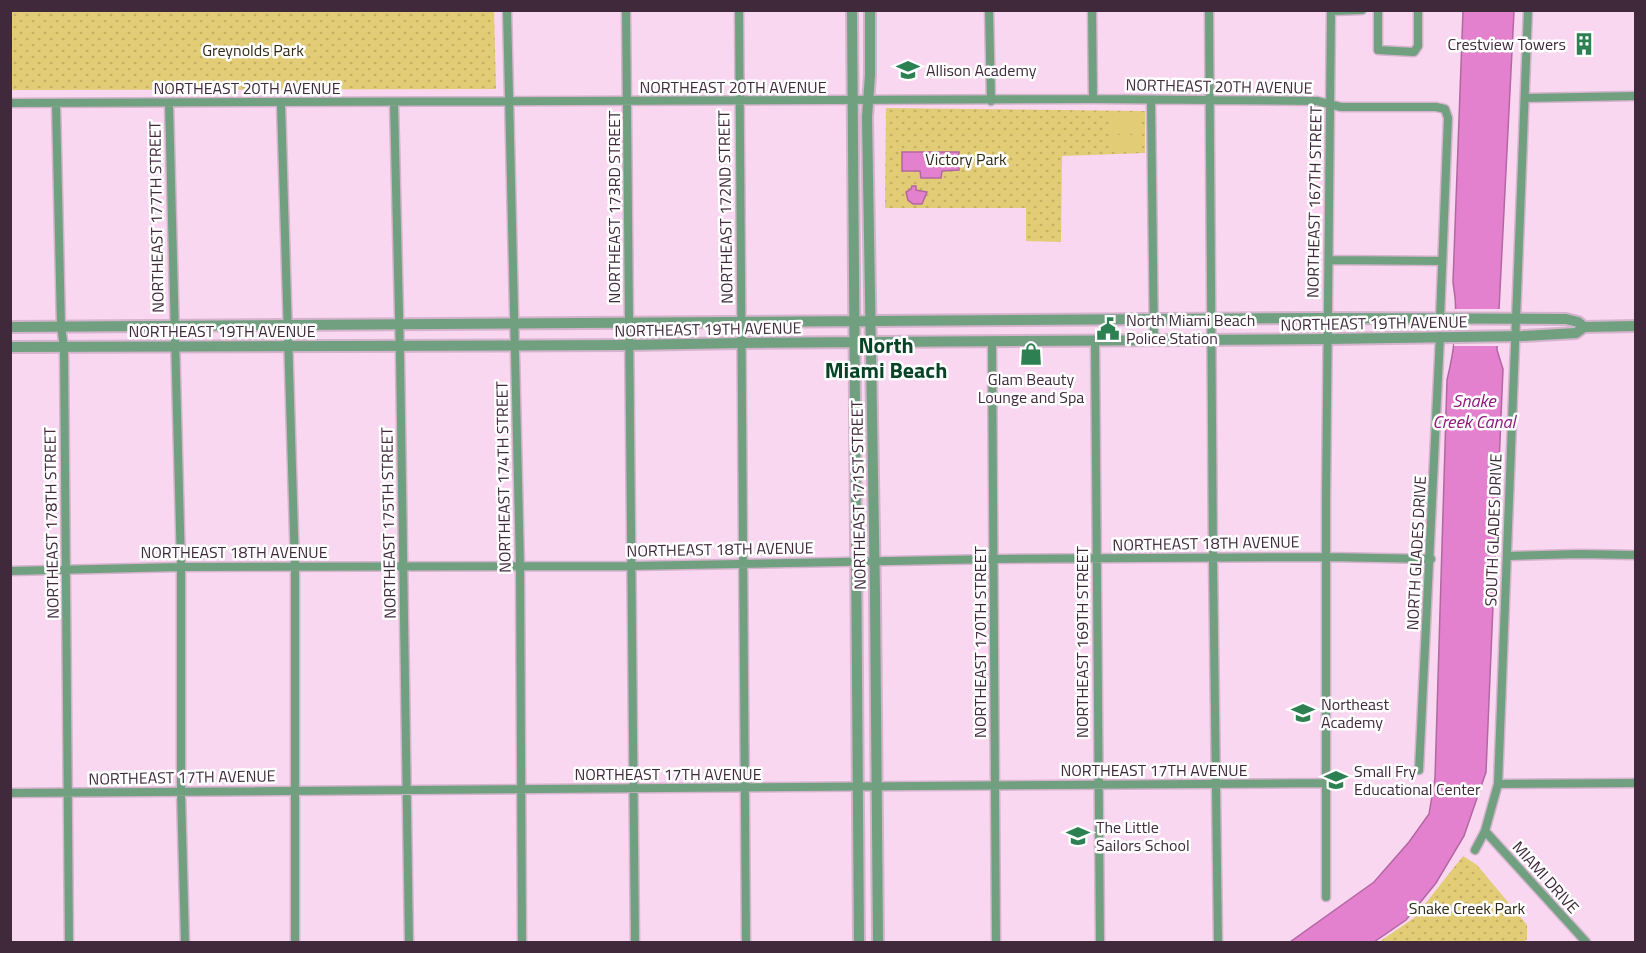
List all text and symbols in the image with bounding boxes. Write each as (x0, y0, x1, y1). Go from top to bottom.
building icon: Crestview Towers (1571, 31, 1597, 57)
place label: Crestview Towers (1447, 32, 1566, 56)
park label: Greynolds Park (202, 38, 304, 62)
school or university icon: Allison Academy (895, 57, 921, 83)
place label: Allison Academy (926, 58, 1037, 82)
street label: NORTHEAST 20TH AVENUE (1125, 72, 1313, 100)
street label: NORTHEAST 20TH AVENUE (639, 75, 827, 99)
street label: NORTHEAST 20TH AVENUE (153, 76, 341, 100)
street label: NORTHEAST 167TH STREET (1300, 105, 1328, 298)
street label: NORTHEAST 172ND STREET (711, 109, 739, 304)
street label: NORTHEAST 173RD STREET (602, 110, 626, 303)
street label: NORTHEAST 177TH STREET (142, 120, 170, 313)
park label: Victory Park (925, 147, 1007, 171)
place label: North Miami Beach Police Station (1126, 308, 1255, 350)
street label: NORTHEAST 19TH AVENUE (1280, 309, 1468, 337)
street label: NORTHEAST 19TH AVENUE (614, 315, 802, 343)
public building icon: North Miami Beach Police Station (1095, 316, 1121, 342)
street label: NORTHEAST 19TH AVENUE (128, 319, 316, 343)
district label: North Miami Beach (825, 328, 947, 387)
shop icon: Glam Beauty Lounge and Spa (1018, 341, 1044, 367)
place label: Glam Beauty Lounge and Spa (978, 367, 1084, 409)
street label: NORTHEAST 174TH STREET (489, 380, 517, 573)
water label: Snake Creek Canal (1433, 387, 1518, 435)
street label: NORTHEAST 171ST STREET (844, 399, 872, 590)
street label: NORTHEAST 178TH STREET (37, 426, 65, 619)
street label: NORTHEAST 175TH STREET (374, 426, 402, 619)
street label: SOUTH GLADES DRIVE (1478, 453, 1508, 607)
street label: NORTH GLADES DRIVE (1400, 475, 1432, 631)
street label: NORTHEAST 18TH AVENUE (1112, 529, 1300, 557)
street label: NORTHEAST 18TH AVENUE (626, 535, 814, 563)
street label: NORTHEAST 18TH AVENUE (140, 540, 328, 564)
street label: NORTHEAST 170TH STREET (968, 545, 992, 738)
street label: NORTHEAST 169TH STREET (1070, 545, 1094, 738)
place label: Northeast Academy (1321, 692, 1389, 734)
school or university icon: Northeast Academy (1290, 700, 1316, 726)
street label: NORTHEAST 17TH AVENUE (1060, 758, 1248, 782)
place label: Small Fry Educational Center (1354, 759, 1481, 801)
street label: NORTHEAST 17TH AVENUE (574, 762, 762, 786)
street label: NORTHEAST 17TH AVENUE (88, 763, 276, 791)
school or university icon: Small Fry Educational Center (1323, 767, 1349, 793)
place label: The Little Sailors School (1096, 815, 1190, 857)
school or university icon: The Little Sailors School (1065, 823, 1091, 849)
street label: MIAMI DRIVE (1507, 835, 1585, 919)
park label: Snake Creek Park (1409, 896, 1525, 920)

